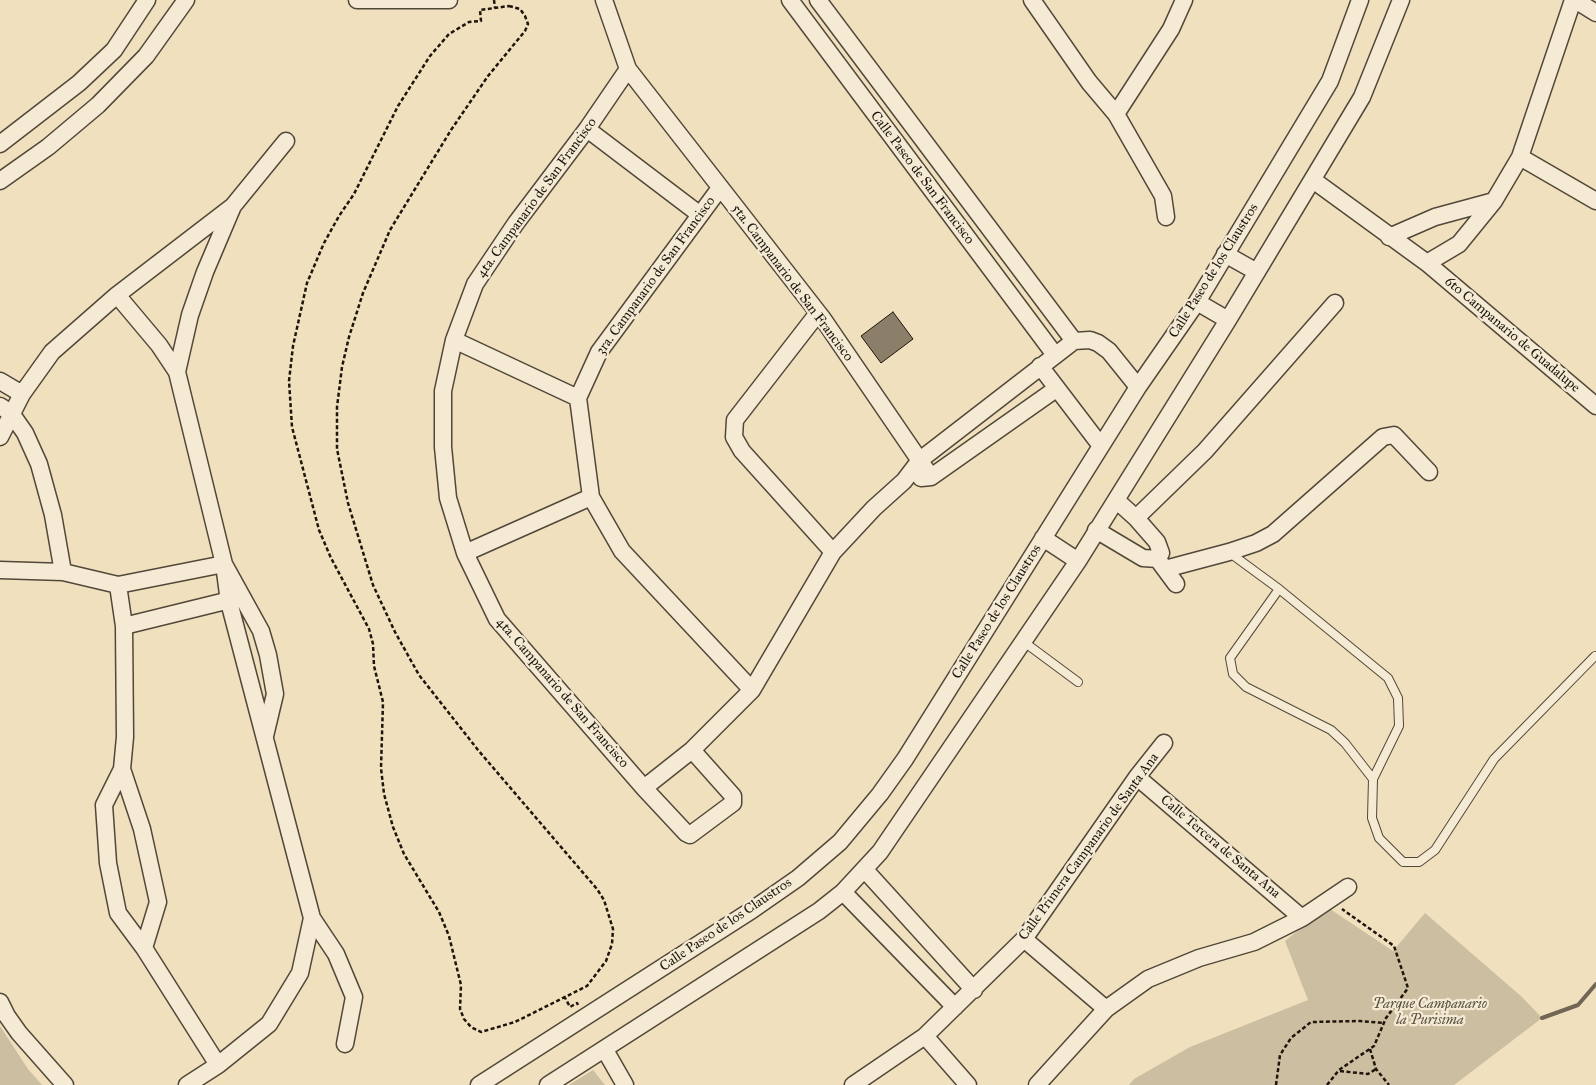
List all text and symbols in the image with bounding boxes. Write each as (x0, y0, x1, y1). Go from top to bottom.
street label: Calle Paseo de San Francisco (866, 108, 978, 248)
street label: 4ta. Campanario de San Francisco (473, 115, 601, 281)
street label: 3ra. Campanario de San Francisco (593, 194, 719, 358)
street label: 5ta. Campanario de San Francisco (727, 201, 857, 365)
street label: Calle Paseo de los Claustros (1166, 201, 1262, 341)
street label: 6to Campanario de Guadalupe (1441, 273, 1583, 397)
street label: Calle Paseo de los Claustros (949, 542, 1045, 682)
street label: 4ta. Campanario de San Francisco (492, 614, 632, 772)
street label: Calle Primera Campanario de Santa Ana (1015, 750, 1163, 944)
street label: Calle Tercera de Santa Ana (1157, 792, 1283, 902)
street label: Calle Paseo de los Claustros (657, 875, 795, 975)
park label: Parque Campanario la Purisima (1373, 997, 1487, 1030)

